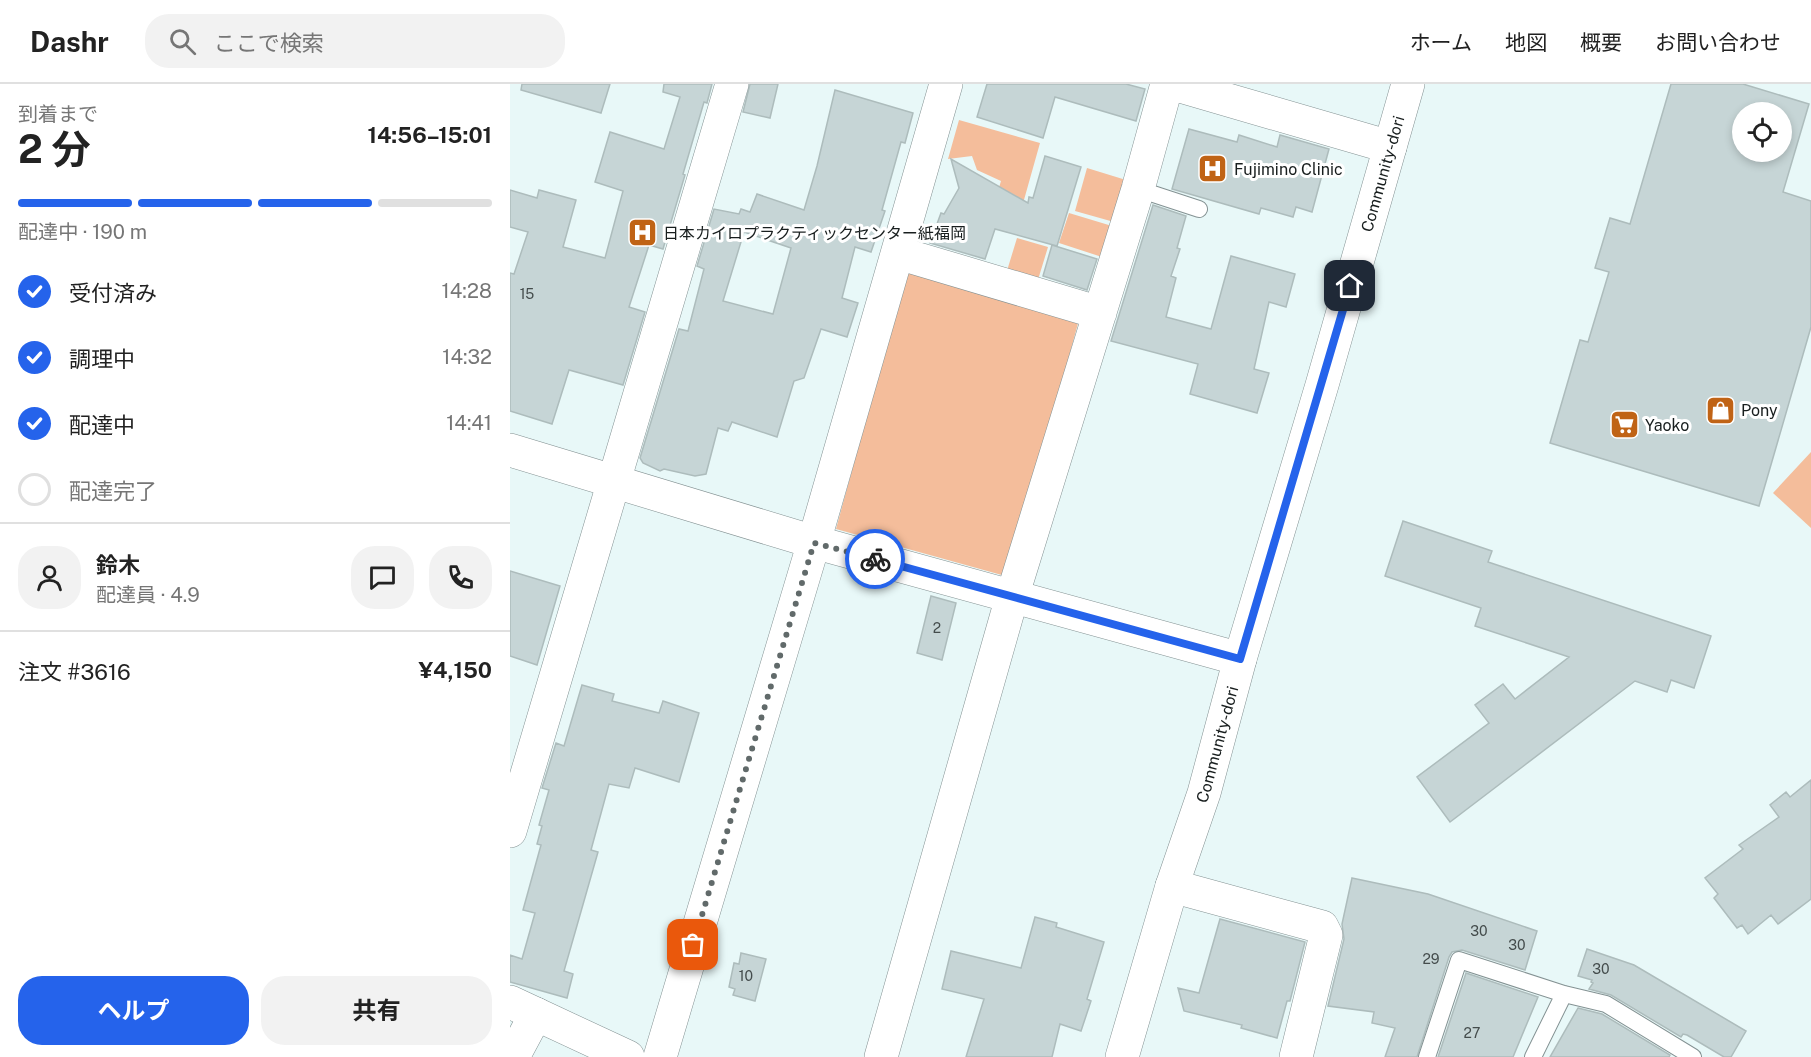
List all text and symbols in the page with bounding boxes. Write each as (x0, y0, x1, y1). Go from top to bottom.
search box (145, 14, 565, 68)
text: Dashr (30, 25, 109, 58)
icon: search (166, 25, 199, 58)
text: ここで検索 (214, 30, 324, 56)
text: ホーム (1410, 30, 1472, 55)
text: 地図 (1505, 30, 1547, 55)
text: 概要 (1580, 30, 1622, 55)
text: お問い合わせ (1655, 30, 1781, 55)
text: 到着まで (18, 102, 98, 126)
map controls (1732, 102, 1792, 162)
button: locate (1732, 102, 1792, 162)
street label: Community-dori (1357, 113, 1408, 234)
text: 14:56–15:01 (368, 122, 492, 148)
text: 2 分 (18, 126, 91, 172)
hospital icon: Fujimino Clinic (1197, 153, 1229, 185)
place label: Fujimino Clinic (1234, 160, 1343, 179)
hospital icon: 日本カイロプラクティックセンター紙福岡 (626, 217, 658, 249)
text: 配達中 · 190 m (18, 220, 147, 244)
place label: 日本カイロプラクティックセンター紙福岡 (663, 224, 966, 243)
pin (1324, 260, 1375, 311)
icon: home (1333, 269, 1366, 302)
icon: check (18, 275, 51, 308)
text: 14:28 (442, 279, 492, 303)
text: 受付済み (69, 280, 157, 306)
house number: 15 (520, 286, 534, 302)
icon: check (18, 341, 51, 374)
text: 14:32 (442, 345, 492, 369)
text: 調理中 (69, 346, 135, 372)
shop icon: Pony (1704, 394, 1736, 426)
place label: Pony (1741, 401, 1778, 420)
icon: check (18, 407, 51, 440)
supermarket icon: Yaoko (1608, 409, 1640, 441)
text: 14:41 (446, 411, 492, 435)
text: 配達中 (69, 412, 135, 438)
place label: Yaoko (1645, 416, 1689, 435)
text: 配達完了 (69, 478, 157, 504)
courier (845, 529, 905, 589)
icon: bike (859, 543, 892, 576)
button: person (18, 546, 81, 609)
button: chat (351, 546, 414, 609)
button: phone (429, 546, 492, 609)
text: 鈴木 (96, 552, 140, 578)
text: 配達員 · 4.9 (96, 583, 200, 607)
house number: 2 (933, 620, 941, 636)
text: ¥4,150 (419, 657, 492, 683)
text: 注文 #3616 (18, 659, 131, 685)
street label: Community-dori (1192, 684, 1242, 805)
pin (667, 919, 718, 970)
house number: 30 (1470, 923, 1488, 939)
icon: bag (676, 928, 709, 961)
house number: 30 (1508, 937, 1526, 953)
house number: 29 (1422, 951, 1440, 967)
house number: 30 (1592, 961, 1610, 977)
house number: 10 (739, 968, 753, 984)
button: ヘルプ (18, 976, 249, 1045)
button: 共有 (261, 976, 492, 1045)
house number: 27 (1464, 1025, 1480, 1041)

